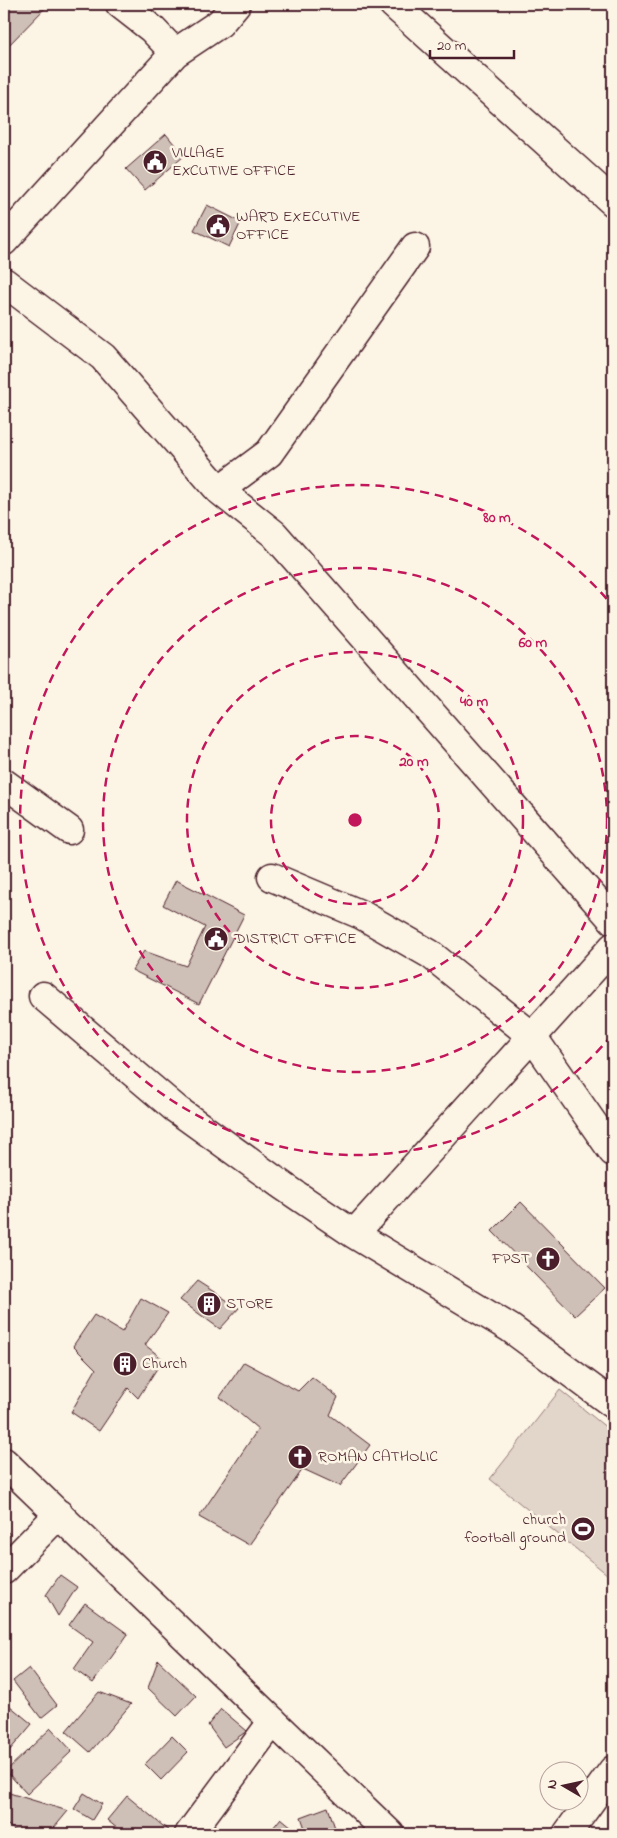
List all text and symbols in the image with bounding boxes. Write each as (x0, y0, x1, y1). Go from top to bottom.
scale bar (430, 28, 513, 60)
text: 20 m (437, 35, 467, 57)
place label: VILLAGE EXCUTIVE OFFICE (171, 141, 296, 183)
public building icon: VILLAGE EXCUTIVE OFFICE (142, 149, 168, 175)
place label: WARD EXECUTIVE OFFICE (236, 205, 361, 247)
public building icon: WARD EXECUTIVE OFFICE (205, 213, 231, 239)
text: 80 m (482, 507, 511, 529)
text: 60 m (518, 632, 548, 654)
text: 40 m (459, 691, 488, 713)
text: 20 m (398, 751, 429, 773)
centre of rings (346, 811, 364, 829)
public building icon: DISTRICT OFFICE (203, 926, 229, 952)
place label: DISTRICT OFFICE (233, 927, 357, 951)
church icon: FPST (535, 1246, 561, 1272)
place label: FPST (491, 1247, 530, 1271)
building icon: STORE (196, 1291, 222, 1317)
place label: STORE (226, 1292, 274, 1316)
building icon: Church (112, 1351, 138, 1377)
place label: Church (142, 1352, 187, 1376)
church icon: ROMAN CATHOLIC (287, 1444, 313, 1470)
place label: ROMAN CATHOLIC (318, 1445, 438, 1469)
place label: church football ground (465, 1508, 566, 1550)
sports icon: church football ground (570, 1516, 596, 1542)
north arrow (540, 1760, 590, 1810)
text: N (542, 1778, 564, 1791)

